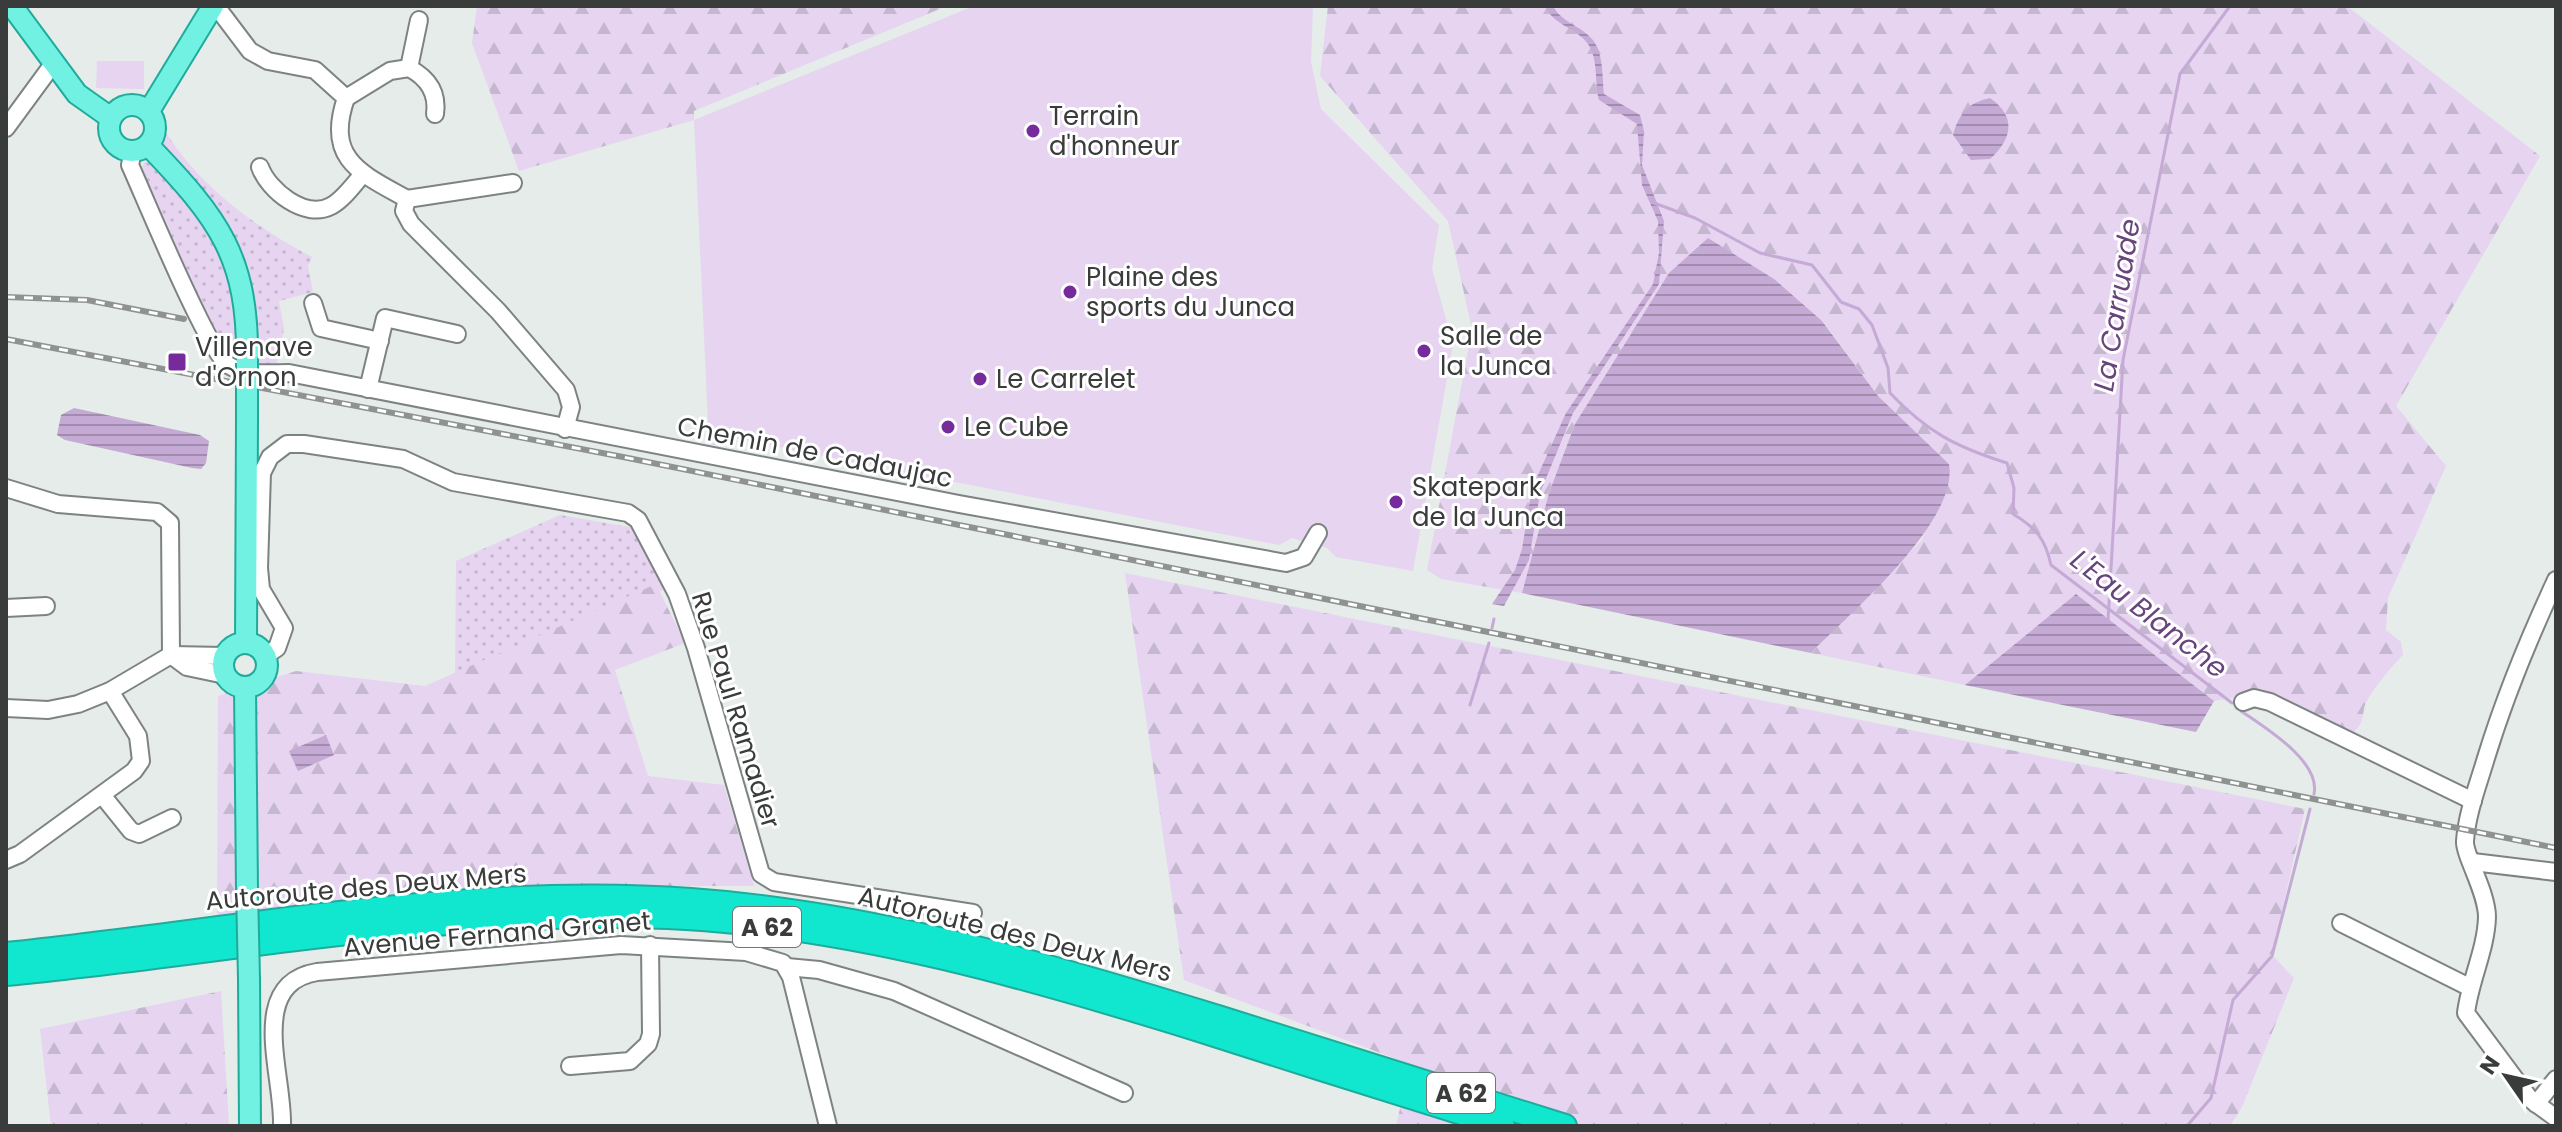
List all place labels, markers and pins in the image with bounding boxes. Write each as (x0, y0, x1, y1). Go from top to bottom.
place label: Terrain d'honneur (1049, 98, 1180, 164)
marker: Terrain d'honneur (1024, 122, 1042, 140)
place label: Plaine des sports du Junca (1086, 259, 1295, 325)
marker: Plaine des sports du Junca (1061, 283, 1079, 301)
place label: Salle de la Junca (1440, 318, 1551, 384)
place label: Villenave d'Ornon (195, 329, 313, 395)
marker: Salle de la Junca (1415, 342, 1433, 360)
marker: Villenave d'Ornon (166, 351, 188, 373)
place label: Le Carrelet (996, 361, 1135, 397)
marker: Le Carrelet (971, 370, 989, 388)
place label: Le Cube (964, 409, 1069, 445)
marker: Le Cube (939, 418, 957, 436)
place label: Skatepark de la Junca (1412, 469, 1564, 535)
marker: Skatepark de la Junca (1387, 493, 1405, 511)

